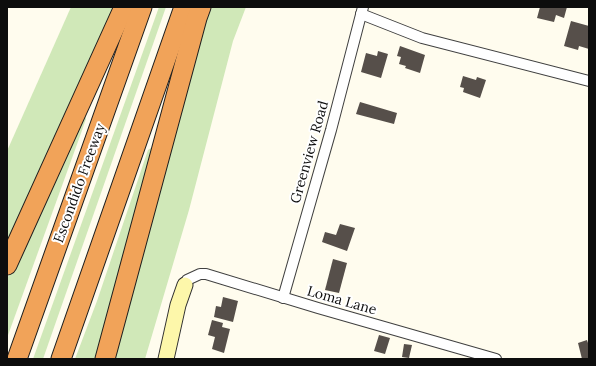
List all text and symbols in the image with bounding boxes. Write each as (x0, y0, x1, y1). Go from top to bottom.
street label: Greenview Road (286, 99, 332, 205)
street label: Escondido Freeway (49, 120, 109, 245)
street label: Loma Lane (305, 282, 379, 319)

